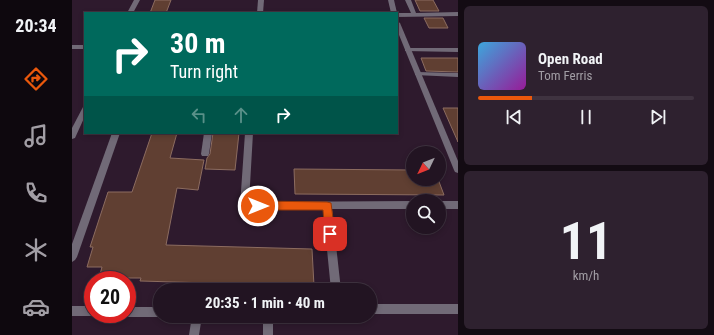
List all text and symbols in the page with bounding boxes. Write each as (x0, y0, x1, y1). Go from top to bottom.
text: 20:34 (15, 15, 57, 36)
text: 30 m (170, 27, 226, 60)
icon: right (104, 28, 156, 80)
text: Open Road (538, 50, 603, 68)
text: Turn right (170, 61, 238, 82)
icon: directions (22, 65, 50, 93)
text: Tom Ferris (538, 68, 592, 83)
icon: left (188, 104, 210, 126)
icon: ahead (230, 104, 252, 126)
icon: right (272, 104, 294, 126)
icon: previous (503, 106, 525, 128)
icon: pause (575, 106, 597, 128)
icon: next (647, 106, 669, 128)
icon: music (22, 122, 50, 150)
north arrow (406, 146, 446, 186)
map controls (406, 146, 446, 234)
icon: phone (22, 179, 50, 207)
position arrow (237, 185, 279, 227)
button: search (406, 194, 446, 234)
text: 11 (560, 211, 612, 272)
pin (313, 217, 347, 251)
icon: arrive (319, 223, 341, 245)
icon: climate (22, 236, 50, 264)
text: km/h (573, 268, 599, 283)
speed limit sign: 20 (84, 271, 136, 323)
icon: car (22, 293, 50, 321)
text: 20:35 · 1 min · 40 m (205, 294, 325, 312)

